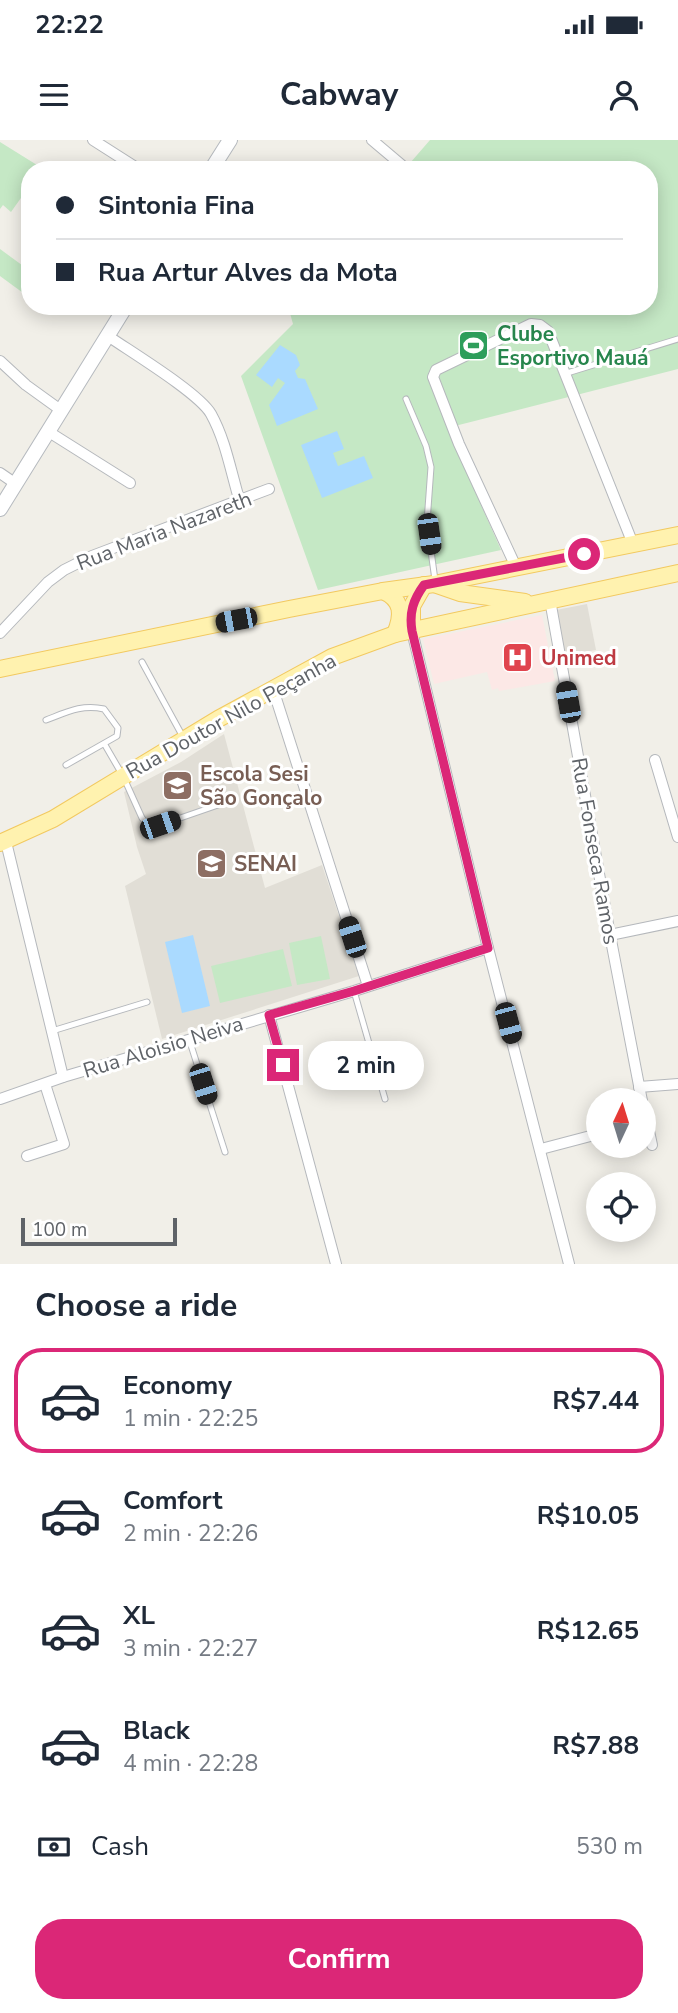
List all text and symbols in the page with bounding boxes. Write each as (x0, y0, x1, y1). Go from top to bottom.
text: 22:22 (35, 7, 104, 42)
text: Cabway (280, 73, 398, 116)
icon: menu (35, 76, 73, 114)
icon: person (605, 76, 643, 114)
text: Sintonia Fina (98, 188, 255, 223)
text: Rua Artur Alves da Mota (98, 255, 398, 290)
place label: Clube Esportivo Mauá (497, 320, 649, 372)
sports icon: Clube Esportivo Mauá (457, 329, 491, 363)
street label: Rua Maria Nazareth (72, 485, 256, 577)
car (416, 512, 443, 556)
route start (568, 538, 600, 570)
car (214, 606, 259, 634)
hospital icon: Unimed (501, 641, 535, 675)
place label: Unimed (541, 644, 617, 672)
street label: Rua Doutor Nilo Peçanha (121, 646, 341, 786)
car (555, 679, 582, 725)
street label: Rua Fonseca Ramos (565, 755, 625, 947)
place label: Escola Sesi São Gonçalo (200, 760, 322, 812)
school or university icon: Escola Sesi São Gonçalo (160, 769, 194, 803)
car (137, 808, 184, 842)
school or university icon: SENAI (194, 847, 228, 881)
place label: SENAI (234, 850, 297, 878)
car (336, 914, 369, 960)
car (493, 1000, 524, 1046)
street label: Rua Aloisio Neiva (80, 1009, 246, 1085)
callout: 2 min (308, 1040, 423, 1090)
route end (267, 1049, 299, 1081)
text: 2 min (336, 1050, 396, 1081)
car (187, 1061, 220, 1107)
north arrow (586, 1088, 656, 1158)
map controls (586, 1088, 656, 1242)
button: locate (586, 1172, 656, 1242)
scale bar (21, 1215, 177, 1247)
text: 100 m (32, 1217, 87, 1243)
text: Choose a ride (35, 1284, 237, 1327)
text: Economy (123, 1368, 232, 1403)
icon: car (39, 1369, 102, 1432)
text: R$7.44 (552, 1383, 639, 1418)
text: 1 min · 22:25 (123, 1403, 258, 1434)
text: Comfort (123, 1483, 223, 1518)
icon: car (39, 1484, 102, 1547)
text: R$10.05 (537, 1498, 639, 1533)
text: 2 min · 22:26 (123, 1518, 258, 1549)
text: XL (123, 1598, 155, 1633)
icon: car (39, 1599, 102, 1662)
text: R$12.65 (537, 1613, 639, 1648)
text: 3 min · 22:27 (123, 1633, 258, 1664)
text: Black (123, 1713, 190, 1748)
icon: car (39, 1714, 102, 1777)
text: R$7.88 (552, 1728, 639, 1763)
text: 4 min · 22:28 (123, 1748, 258, 1779)
icon: cash (35, 1828, 73, 1866)
text: Cash (91, 1829, 149, 1864)
text: 530 m (576, 1831, 643, 1862)
button: Confirm (35, 1919, 643, 1999)

